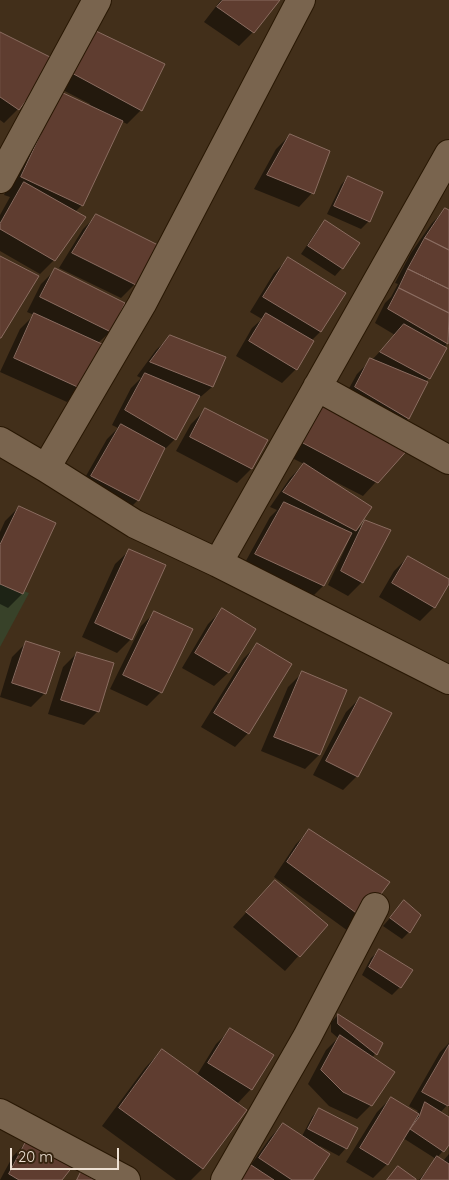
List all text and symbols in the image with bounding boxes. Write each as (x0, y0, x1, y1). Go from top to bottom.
scale bar (12, 1138, 121, 1170)
text: 20 m (18, 1147, 53, 1166)

